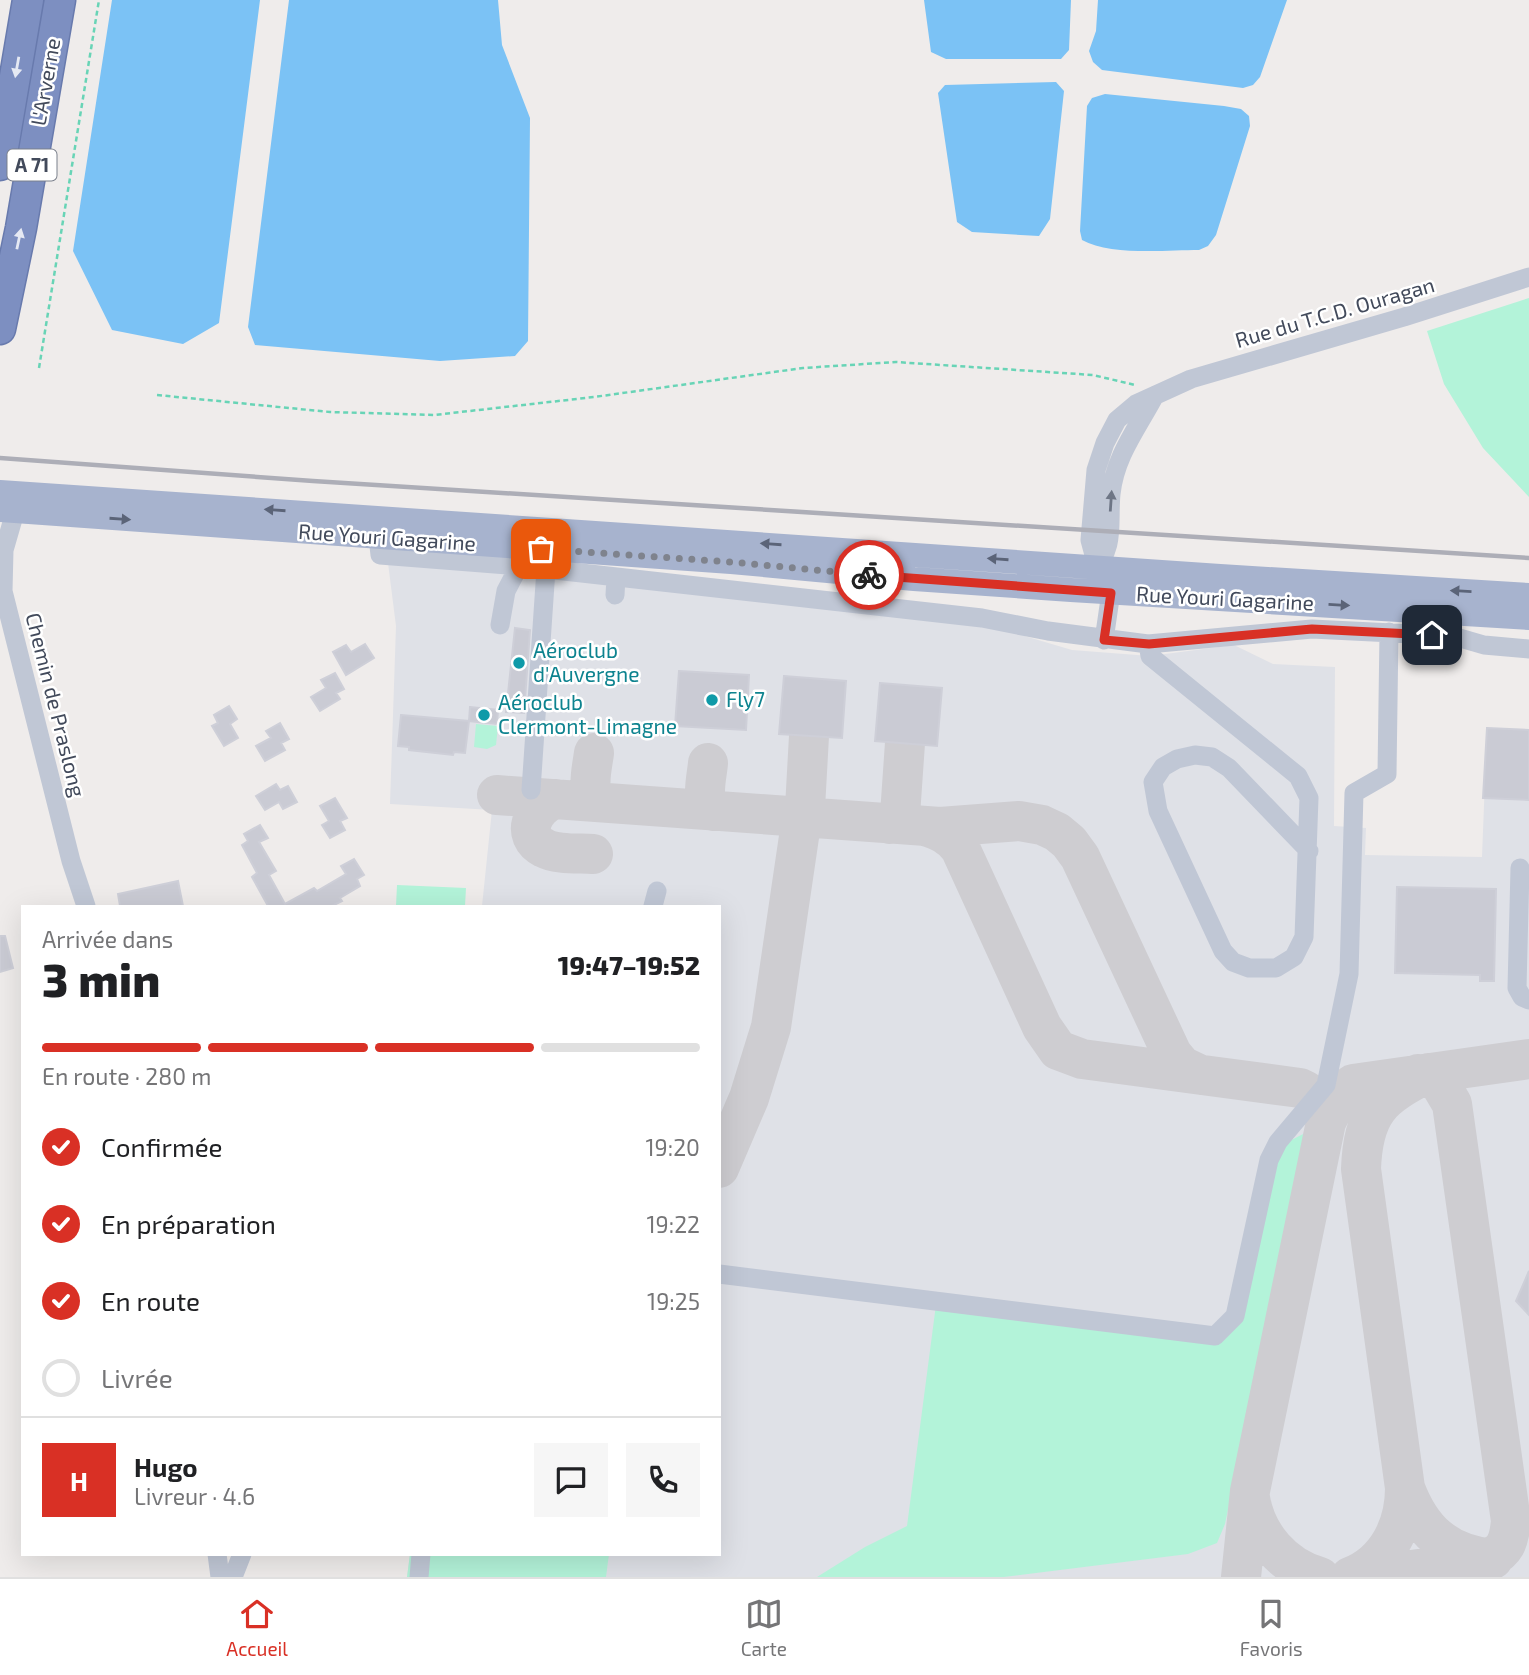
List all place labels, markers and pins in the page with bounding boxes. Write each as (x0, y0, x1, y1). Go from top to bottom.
pin (511, 519, 571, 579)
pin (1402, 605, 1462, 665)
place label: Aéroclub d'Auvergne (533, 637, 640, 686)
marker: Aéroclub d'Auvergne (511, 655, 527, 671)
place label: Fly7 (726, 686, 765, 711)
place label: Aéroclub Clermont-Limagne (498, 689, 677, 738)
marker: Fly7 (704, 692, 720, 708)
marker: Aéroclub Clermont-Limagne (476, 707, 492, 723)

